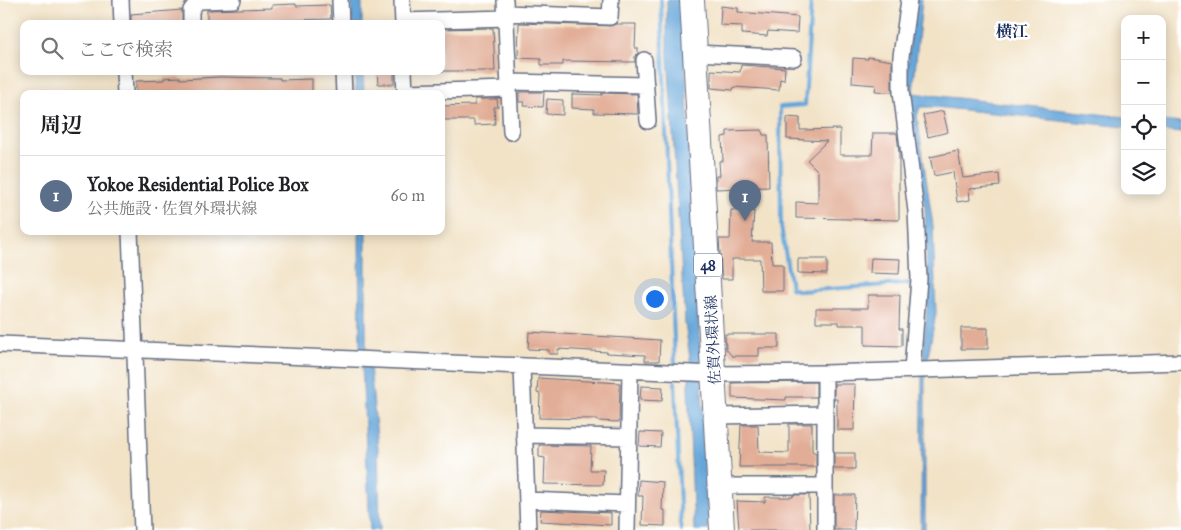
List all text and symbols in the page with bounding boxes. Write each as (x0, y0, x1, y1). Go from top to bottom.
map controls (1121, 15, 1166, 195)
button: + (1121, 15, 1166, 60)
search box (20, 20, 445, 75)
district label: 横江 (996, 22, 1028, 41)
icon: search (38, 34, 66, 62)
text: ここで検索 (78, 38, 173, 61)
button: − (1121, 60, 1166, 105)
button: locate (1121, 105, 1166, 150)
text: 周辺 (40, 112, 82, 138)
button: layers (1121, 150, 1166, 195)
text: Yokoe Residential Police Box (87, 173, 309, 196)
pin: 1 (729, 180, 761, 221)
text: 1 (53, 186, 59, 205)
text: 60 m (391, 186, 425, 205)
text: 公共施設 · 佐賀外環状線 (87, 199, 257, 218)
road number: 48 (694, 254, 722, 276)
your location (642, 286, 668, 312)
street label: 佐賀外環状線 (702, 295, 724, 385)

